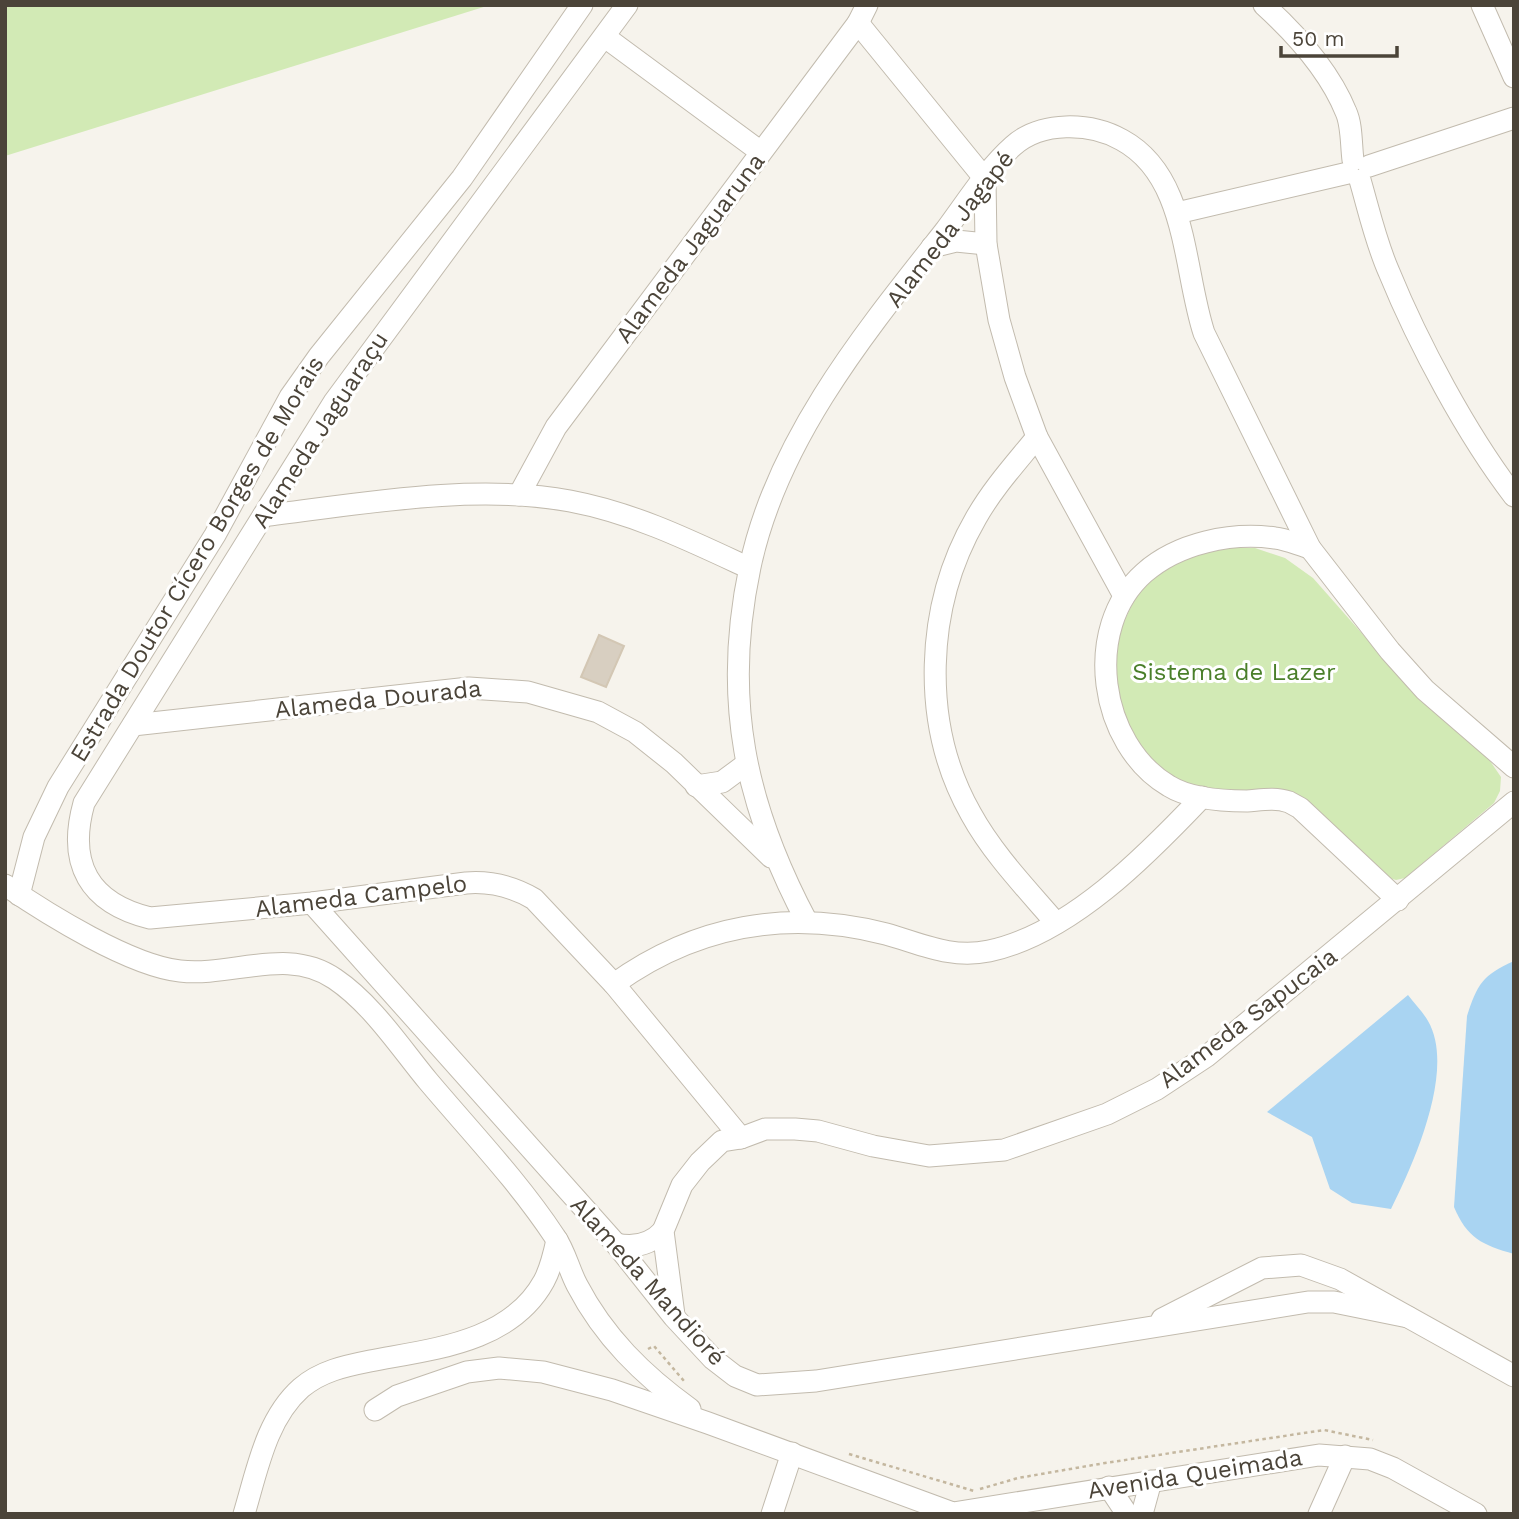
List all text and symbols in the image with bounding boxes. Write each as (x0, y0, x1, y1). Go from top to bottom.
scale bar (1281, 14, 1396, 58)
text: 50 m (1292, 26, 1344, 51)
street label: Alameda Jagapé (880, 145, 1020, 313)
street label: Alameda Jaguaruna (610, 148, 770, 348)
street label: Alameda Jaguaraçu (246, 327, 394, 533)
street label: Estrada Doutor Cícero Borges de Morais (64, 351, 330, 767)
park label: Sistema de Lazer (1132, 658, 1336, 686)
street label: Alameda Dourada (273, 674, 483, 724)
street label: Alameda Campelo (253, 869, 469, 923)
street label: Alameda Sapucaia (1154, 942, 1342, 1094)
street label: Alameda Mandioré (565, 1191, 731, 1371)
street label: Avenida Queimada (1086, 1443, 1304, 1505)

